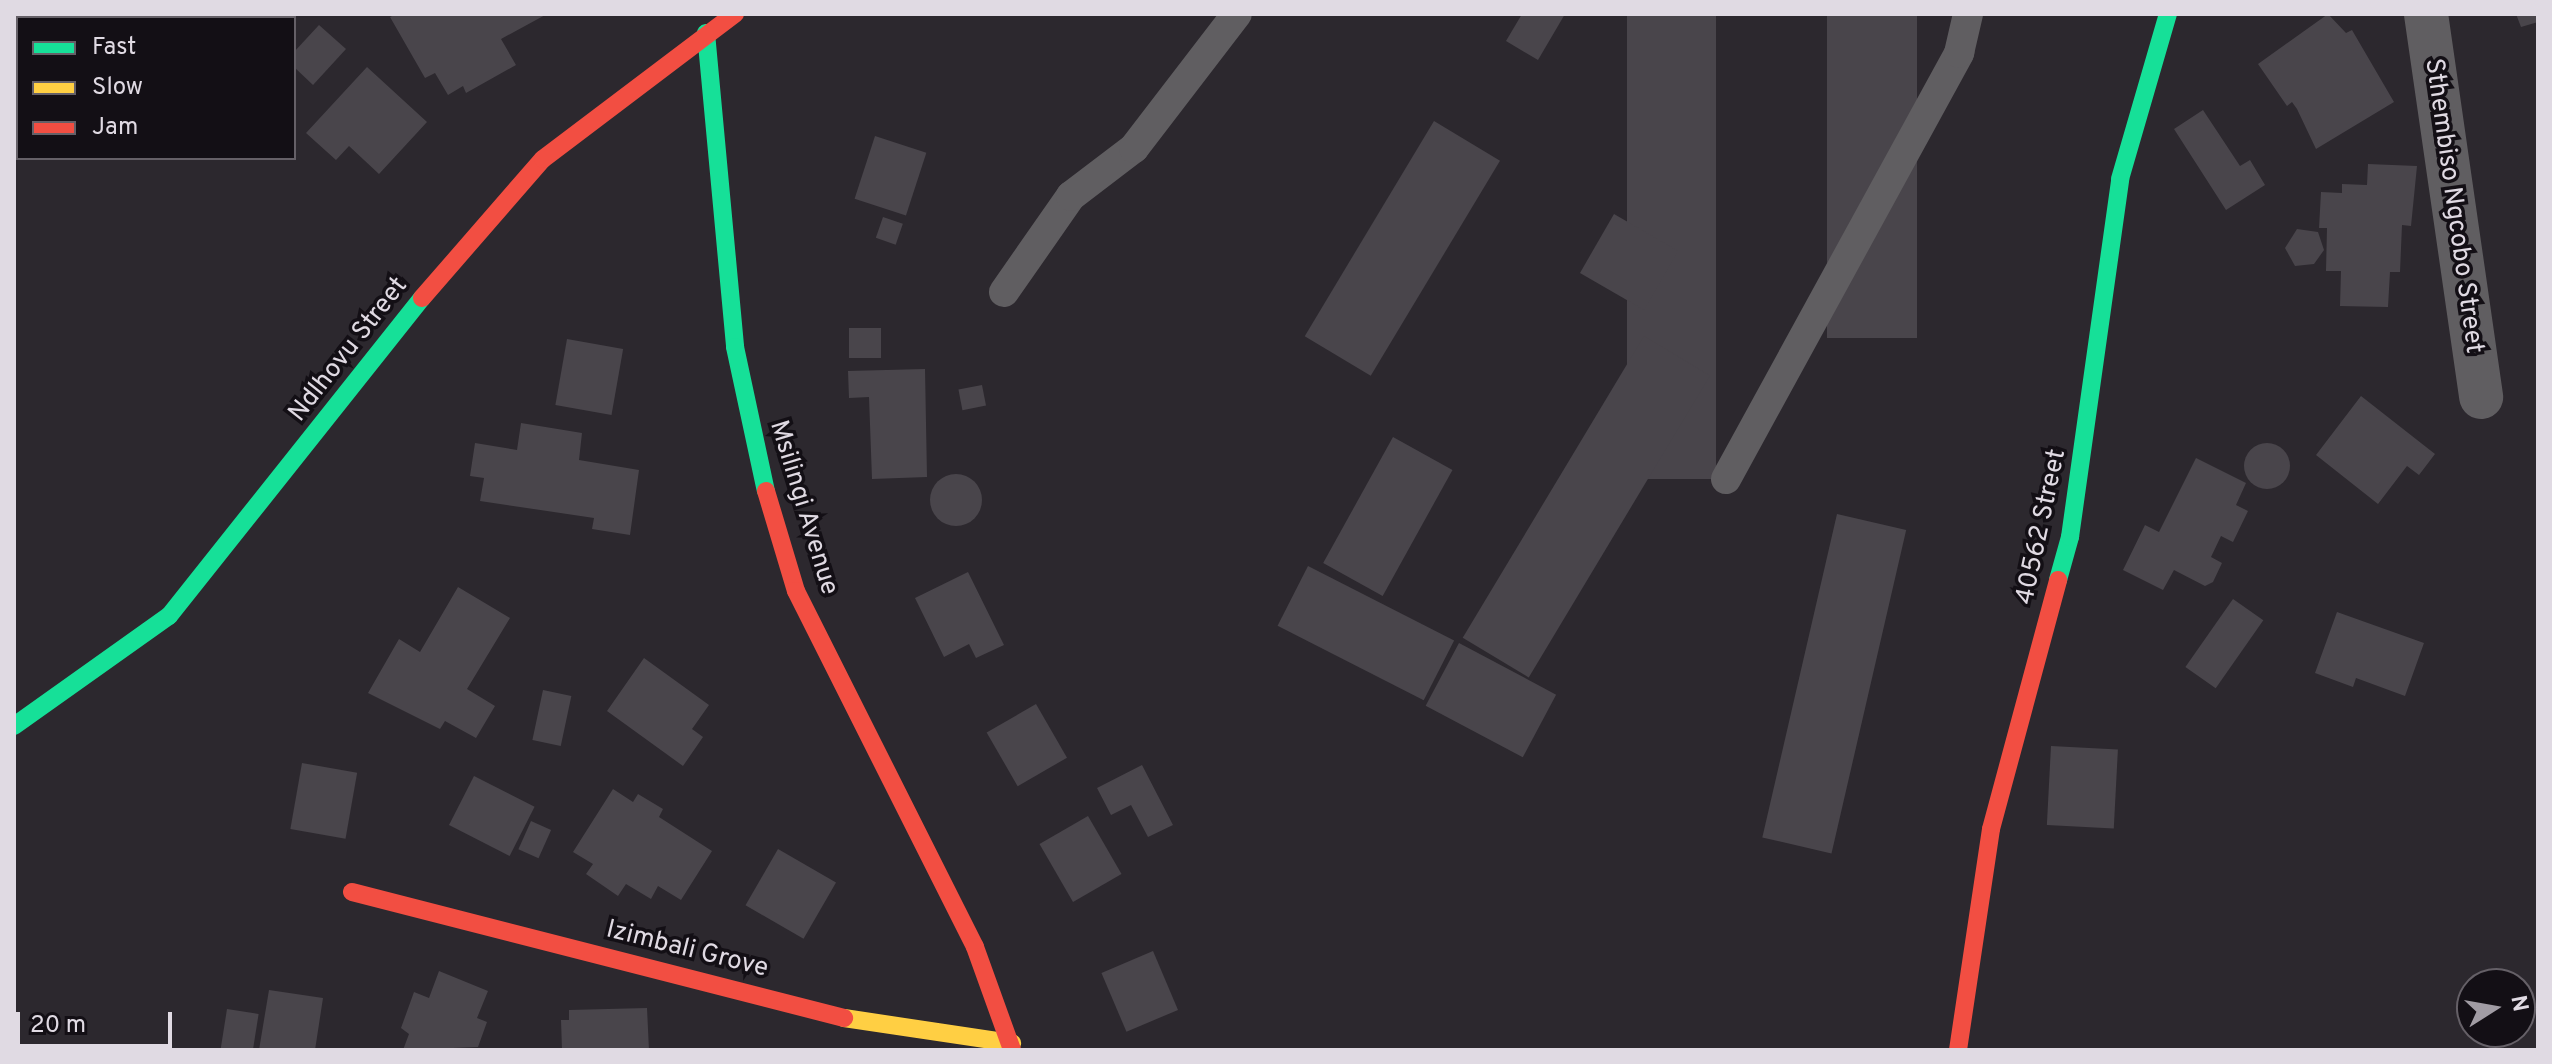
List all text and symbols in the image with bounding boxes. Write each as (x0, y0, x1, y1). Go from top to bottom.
legend (16, 16, 296, 160)
text: Fast (92, 33, 136, 63)
street label: Sthembiso Ngcobo Street (2417, 56, 2489, 356)
text: Slow (92, 73, 143, 103)
text: Jam (92, 113, 138, 143)
street label: Ndlhovu Street (283, 271, 415, 429)
street label: Msilingi Avenue (761, 416, 845, 600)
street label: 40562 Street (2010, 446, 2074, 608)
street label: Izimbali Grove (603, 915, 771, 985)
north arrow (2456, 968, 2536, 1048)
text: N (2503, 993, 2533, 1014)
scale bar (20, 996, 176, 1046)
text: 20 m (30, 1011, 86, 1041)

